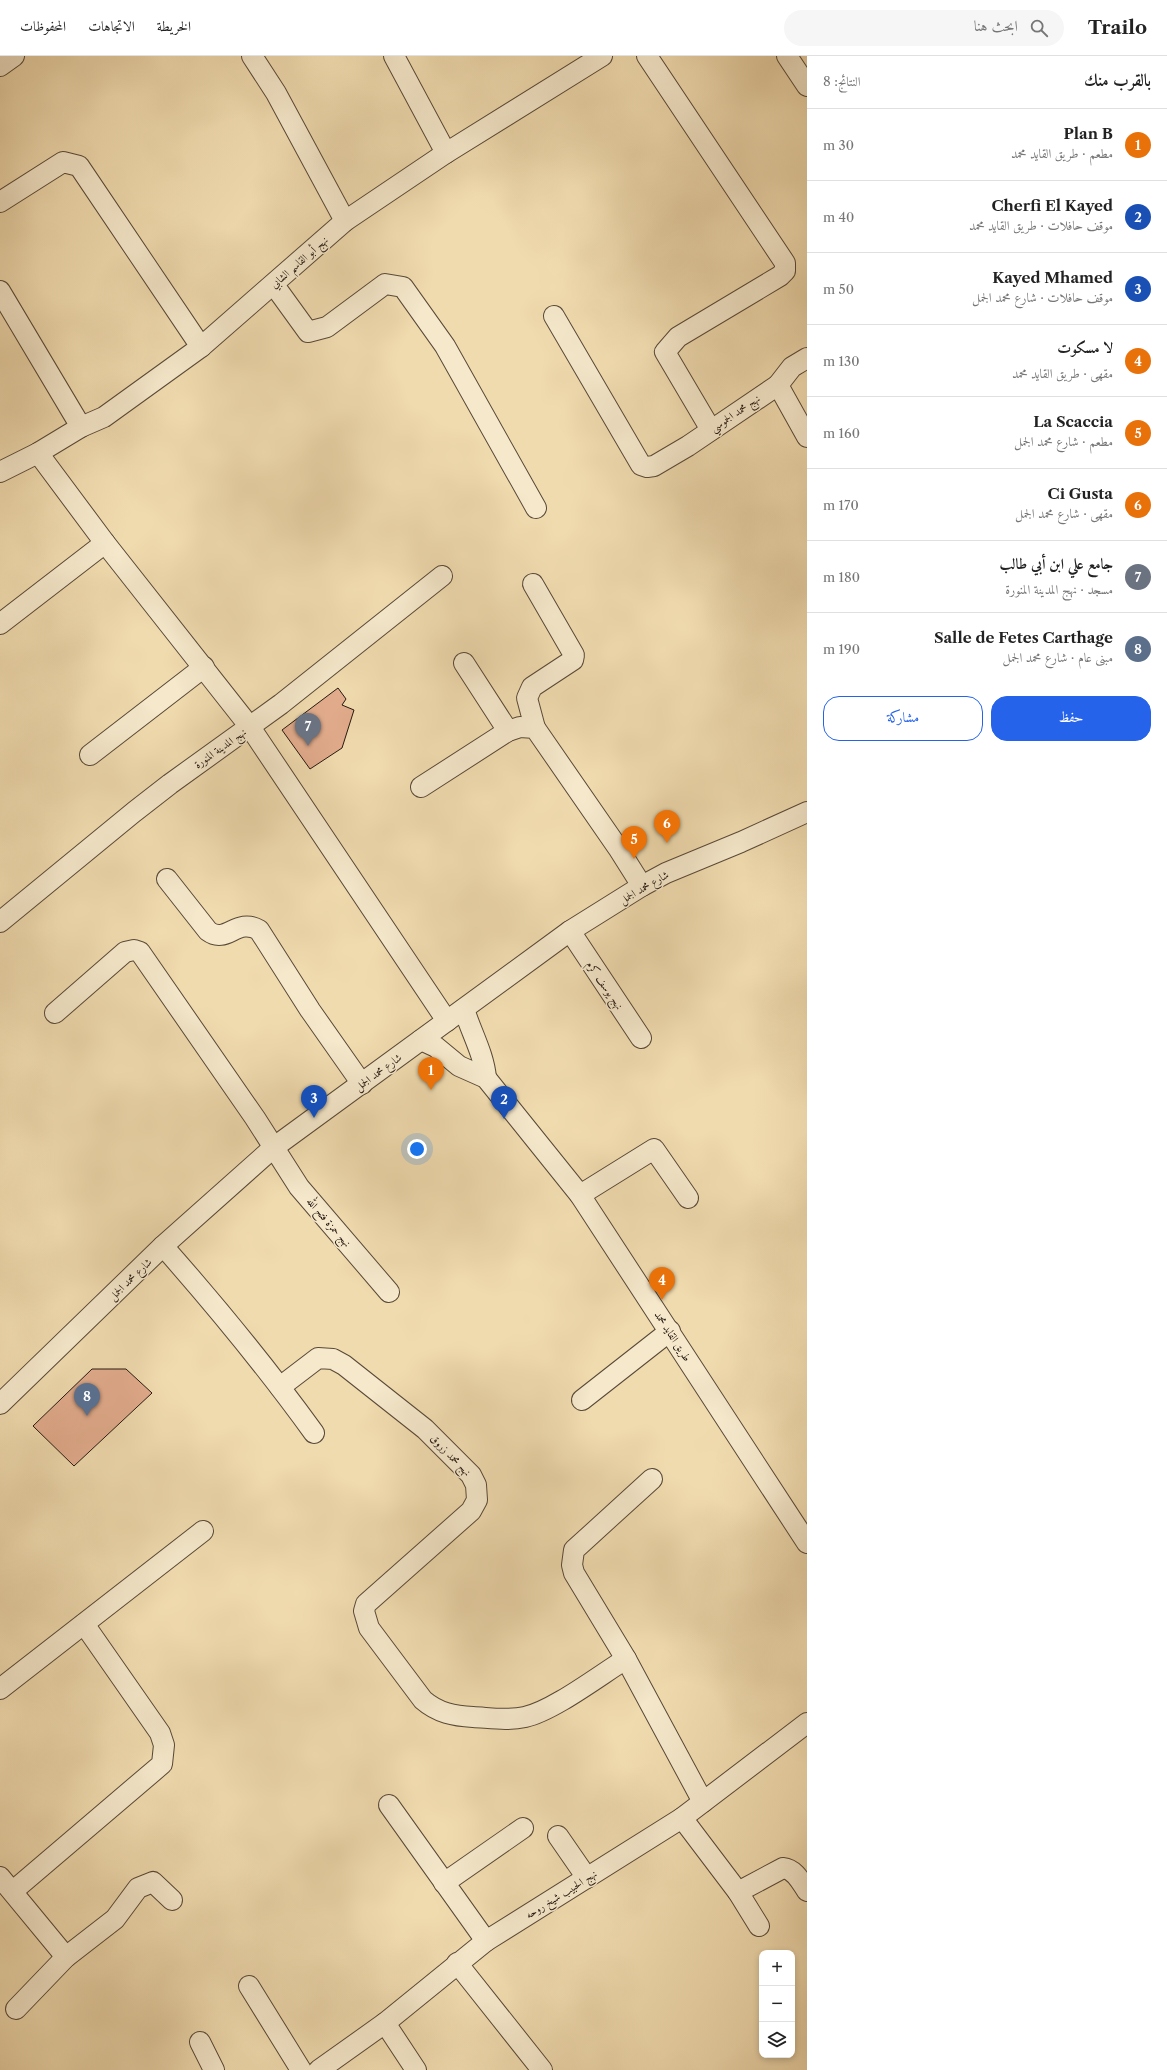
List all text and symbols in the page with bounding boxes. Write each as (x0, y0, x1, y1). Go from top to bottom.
search box (784, 10, 1064, 46)
text: ابحث هنا (974, 16, 1018, 35)
text: Trailo (1088, 16, 1147, 39)
text: المحفوظات (20, 17, 66, 35)
text: الاتجاهات (88, 17, 135, 35)
text: الخريطة (157, 17, 191, 35)
icon: search (1028, 17, 1050, 39)
text: بالقرب منك (1084, 70, 1151, 90)
text: النتائج: 8 (823, 73, 861, 89)
text: Plan B (1064, 124, 1113, 143)
text: 30 m (823, 137, 854, 153)
text: 1 (1135, 137, 1141, 153)
text: مطعم · طريق القايد محمد (1011, 145, 1113, 161)
text: Cherfi El Kayed (991, 196, 1113, 215)
text: 40 m (823, 209, 854, 225)
text: 2 (1134, 209, 1142, 225)
text: موقف حافلات · طريق القايد محمد (969, 217, 1113, 233)
street label: نهج أبو القاسم الشابي (266, 232, 333, 294)
text: Kayed Mhamed (992, 268, 1113, 287)
text: 50 m (823, 281, 854, 297)
text: 3 (1134, 281, 1142, 297)
text: موقف حافلات · شارع محمد الجمل (972, 289, 1113, 305)
text: لا مسكوت (1057, 338, 1113, 357)
text: 130 m (823, 353, 859, 369)
text: 4 (1134, 353, 1142, 369)
text: مقهى · طريق القايد محمد (1012, 365, 1113, 381)
street label: نهج محمد الجموسي (707, 391, 765, 438)
text: La Scaccia (1033, 412, 1113, 431)
text: 160 m (823, 425, 860, 441)
text: 5 (1134, 425, 1142, 441)
text: مطعم · شارع محمد الجمل (1014, 433, 1113, 449)
text: Ci Gusta (1048, 484, 1113, 503)
text: 170 m (823, 497, 859, 513)
text: 6 (1134, 497, 1142, 513)
text: مقهى · شارع محمد الجمل (1015, 505, 1113, 521)
text: جامع علي ابن أبي طالب (1000, 554, 1113, 573)
text: 180 m (823, 569, 860, 585)
text: 7 (1135, 569, 1141, 585)
text: مسجد · نهج المدينة المنورة (1005, 581, 1113, 597)
text: Salle de Fetes Carthage (934, 628, 1113, 647)
text: 190 m (823, 641, 860, 657)
text: 8 (1134, 641, 1142, 657)
text: مبنى عام · شارع محمد الجمل (1003, 649, 1113, 665)
button: مشاركة (823, 696, 983, 741)
button: حفظ (991, 696, 1151, 741)
pin: 7 (295, 713, 321, 746)
street label: نهج المدينة المنورة (191, 725, 251, 774)
pin: 6 (654, 810, 680, 843)
pin: 5 (621, 826, 647, 859)
street label: شارع محمد الجمل (617, 867, 673, 909)
street label: نهج يوسف كرم (580, 958, 627, 1014)
street label: شارع محمد الجمل (352, 1050, 406, 1096)
pin: 1 (418, 1057, 444, 1090)
pin: 3 (301, 1085, 327, 1118)
pin: 2 (491, 1086, 517, 1119)
your location (407, 1139, 427, 1159)
street label: نهج حمزة فتح الله (301, 1193, 356, 1252)
street label: شارع محمد الجمل (105, 1255, 157, 1305)
pin: 4 (649, 1267, 675, 1300)
street label: طريق القايد محمد (651, 1308, 694, 1364)
pin: 8 (74, 1383, 100, 1416)
street label: نهج محمد زروق (425, 1431, 474, 1482)
street label: نهج الحبيب شيخ روحه (523, 1866, 601, 1925)
map controls (759, 1950, 795, 2058)
button: + (759, 1950, 795, 1986)
button: − (759, 1986, 795, 2022)
button: layers (759, 2022, 795, 2058)

